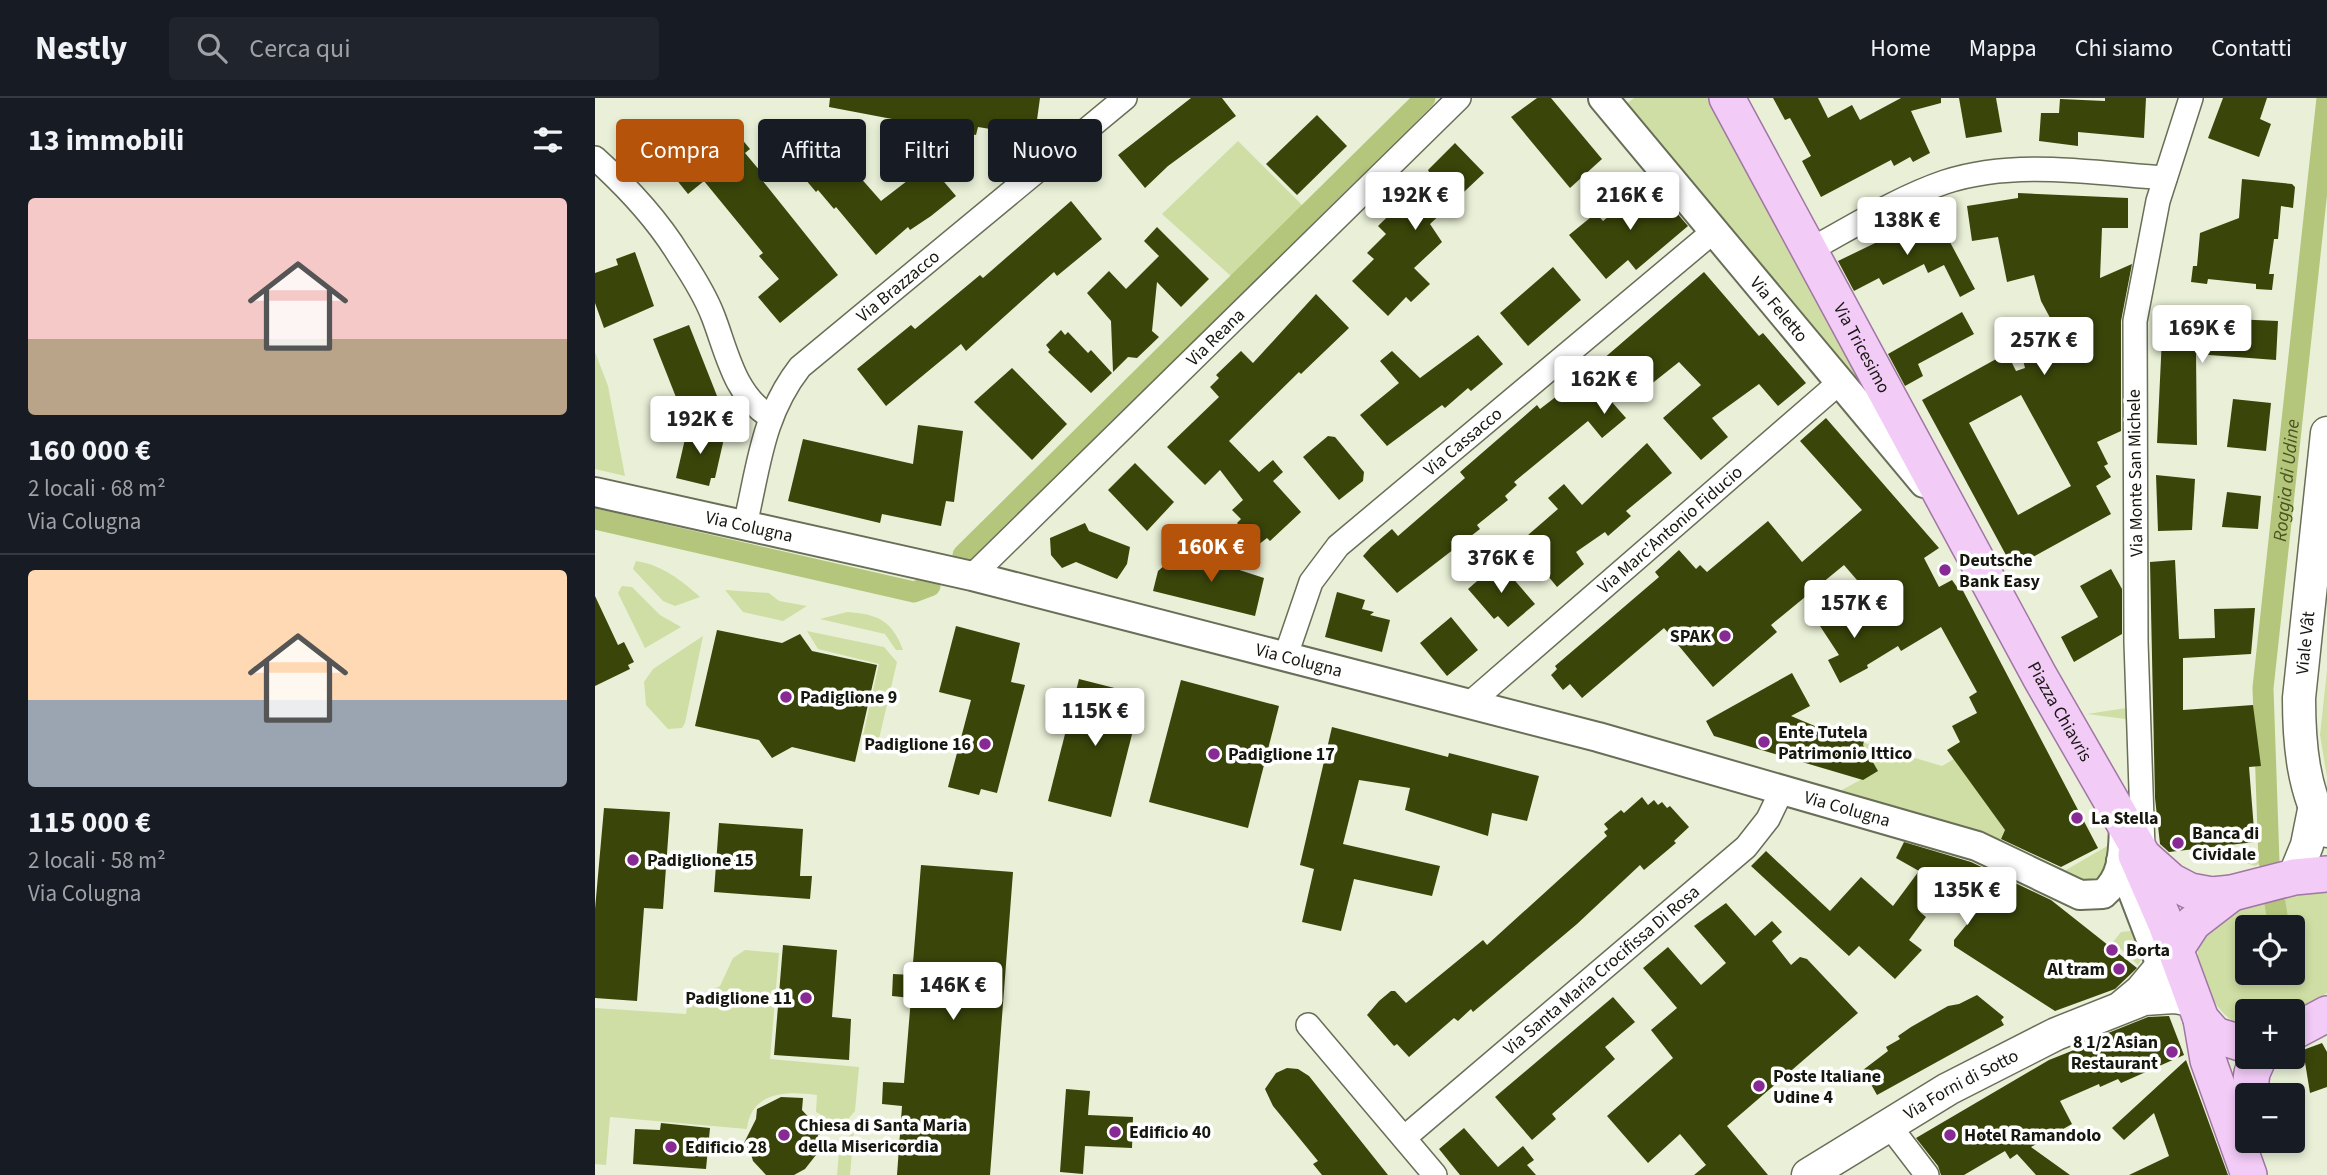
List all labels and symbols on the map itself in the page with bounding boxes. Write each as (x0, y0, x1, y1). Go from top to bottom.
pin: 192K € (1358, 172, 1472, 232)
pin: 216K € (1573, 172, 1687, 232)
pin: 138K € (1850, 198, 1964, 257)
street label: Via Brazzacco (851, 244, 945, 328)
street label: Via Feletto (1744, 271, 1814, 348)
street label: Via Tricesimo (1827, 298, 1896, 398)
street label: Via Reana (1181, 303, 1251, 372)
pin: 169K € (2145, 306, 2259, 365)
pin: 257K € (1987, 317, 2101, 377)
pin: 162K € (1547, 356, 1661, 416)
street label: Via Monte San Michele (2122, 389, 2149, 557)
pin: 192K € (643, 396, 757, 456)
street label: Via Cassacco (1419, 402, 1508, 482)
water label: Roggia di Udine (2267, 418, 2307, 543)
street label: Via Marc'Antonio Fiducio (1592, 460, 1748, 600)
street label: Via Colugna (703, 505, 795, 549)
pin: 160K € (1154, 524, 1268, 584)
pin: 376K € (1444, 536, 1558, 595)
place label: Deutsche Bank Easy (1959, 548, 2040, 594)
marker: Deutsche Bank Easy (1937, 562, 1953, 578)
pin: 157K € (1797, 580, 1911, 640)
street label: Viale Vât (2290, 610, 2321, 676)
place label: SPAK (1670, 624, 1712, 649)
marker: SPAK (1717, 628, 1733, 644)
street label: Via Colugna (1253, 637, 1345, 684)
street label: Piazza Chiavris (2021, 657, 2098, 766)
place label: Padiglione 9 (800, 685, 897, 710)
pin: 115K € (1038, 688, 1152, 748)
marker: Padiglione 9 (778, 689, 794, 705)
place label: Ente Tutela Patrimonio Ittico (1778, 720, 1912, 766)
place label: Padiglione 16 (864, 732, 971, 757)
marker: Ente Tutela Patrimonio Ittico (1756, 734, 1772, 750)
marker: Padiglione 16 (977, 736, 993, 752)
place label: Padiglione 17 (1228, 742, 1335, 767)
marker: Padiglione 17 (1206, 746, 1222, 762)
street label: Via Colugna (1801, 785, 1893, 833)
place label: La Stella (2091, 806, 2159, 831)
marker: La Stella (2069, 810, 2085, 826)
place label: Banca di Cividale (2192, 821, 2259, 867)
marker: Banca di Cividale (2170, 835, 2186, 851)
place label: Padiglione 15 (647, 848, 754, 873)
marker: Padiglione 15 (625, 852, 641, 868)
pin: 135K € (1910, 868, 2024, 927)
street label: Via Santa Maria Crocifissa Di Rosa (1498, 880, 1705, 1061)
place label: Borta (2126, 938, 2170, 963)
marker: Borta (2104, 942, 2120, 958)
place label: Al tram (2046, 957, 2105, 982)
marker: Al tram (2111, 961, 2127, 977)
pin: 146K € (896, 962, 1010, 1022)
place label: Padiglione 11 (685, 986, 792, 1011)
marker: Padiglione 11 (798, 990, 814, 1006)
place label: 8 1/2 Asian Restaurant (2071, 1030, 2158, 1076)
street label: Via Forni di Sotto (1899, 1043, 2023, 1126)
marker: 8 1/2 Asian Restaurant (2164, 1044, 2180, 1060)
place label: Poste Italiane Udine 4 (1773, 1064, 1881, 1110)
marker: Poste Italiane Udine 4 (1751, 1078, 1767, 1094)
place label: Chiesa di Santa Maria della Misericordia (798, 1113, 967, 1159)
place label: Edificio 40 (1129, 1120, 1211, 1145)
place label: Hotel Ramandolo (1964, 1123, 2101, 1148)
marker: Edificio 40 (1107, 1124, 1123, 1140)
marker: Chiesa di Santa Maria della Misericordia (776, 1127, 792, 1143)
marker: Hotel Ramandolo (1942, 1127, 1958, 1143)
place label: Edificio 28 (685, 1135, 767, 1160)
marker: Edificio 28 (663, 1139, 679, 1155)

